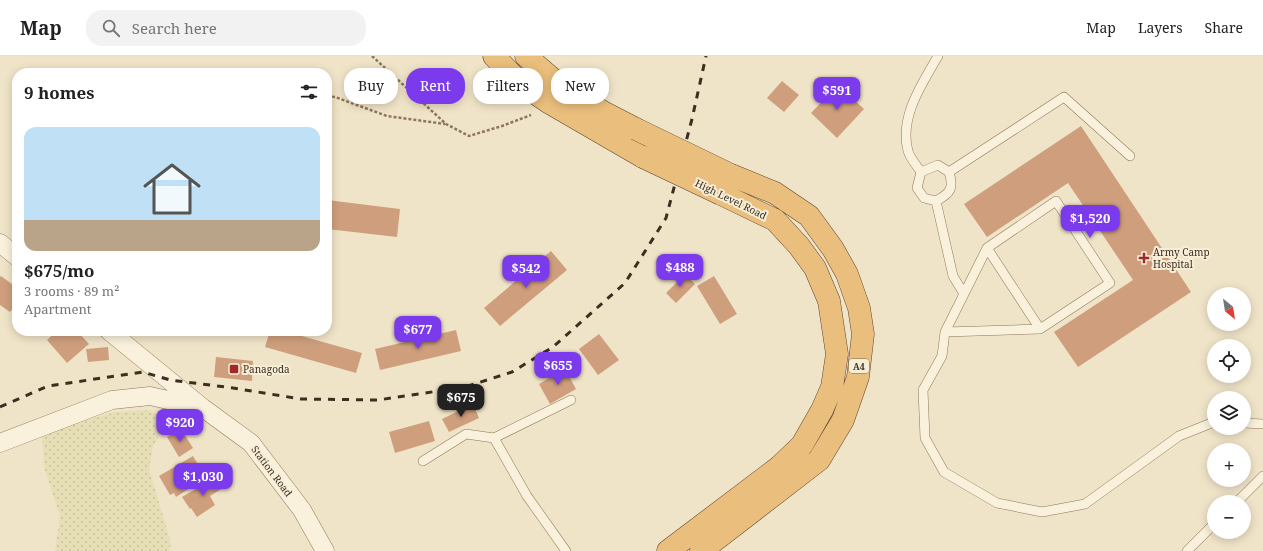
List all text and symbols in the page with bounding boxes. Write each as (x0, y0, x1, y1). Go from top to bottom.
search box (86, 10, 366, 46)
text: Map (20, 15, 62, 41)
icon: search (100, 17, 122, 39)
text: Search here (132, 18, 217, 38)
text: Map (1086, 18, 1116, 37)
text: Layers (1138, 18, 1183, 37)
text: Share (1205, 18, 1243, 37)
chip: Buy (344, 68, 398, 104)
chip: Rent (406, 68, 465, 104)
chip: Filters (473, 68, 543, 104)
chip: New (551, 68, 609, 104)
pin: $591 (813, 77, 861, 111)
text: 9 homes (24, 81, 94, 104)
icon: filters (298, 81, 320, 103)
text: $591 (822, 81, 852, 99)
icon: home (136, 153, 208, 225)
street label: High Level Road (693, 176, 769, 222)
pin: $1,520 (1057, 205, 1123, 239)
text: $1,520 (1070, 209, 1110, 227)
place label: Army Camp Hospital (1153, 245, 1210, 271)
marker: Army Camp Hospital (1138, 252, 1150, 264)
pin: $488 (656, 254, 704, 288)
pin: $542 (502, 255, 550, 289)
text: $488 (665, 258, 695, 276)
text: $675/mo (24, 259, 95, 282)
text: $542 (511, 259, 541, 277)
text: 3 rooms · 89 m² (24, 282, 119, 300)
north arrow (1207, 287, 1251, 331)
map controls (1207, 287, 1251, 539)
text: Apartment (24, 300, 91, 318)
pin: $677 (394, 316, 442, 350)
text: $677 (403, 320, 433, 338)
button: locate (1207, 339, 1251, 383)
pin: $655 (534, 352, 582, 386)
text: $655 (543, 356, 573, 374)
road number: A4 (849, 359, 869, 373)
place label: Panagoda (243, 362, 290, 376)
marker: Panagoda (228, 363, 240, 375)
pin: $675 (437, 384, 485, 418)
text: $675 (446, 388, 476, 406)
button: layers (1207, 391, 1251, 435)
pin: $920 (156, 409, 204, 443)
text: $920 (165, 413, 195, 431)
street label: Station Road (248, 443, 296, 499)
button: + (1207, 443, 1251, 487)
pin: $1,030 (170, 463, 236, 497)
text: $1,030 (183, 467, 223, 485)
button: − (1207, 495, 1251, 539)

